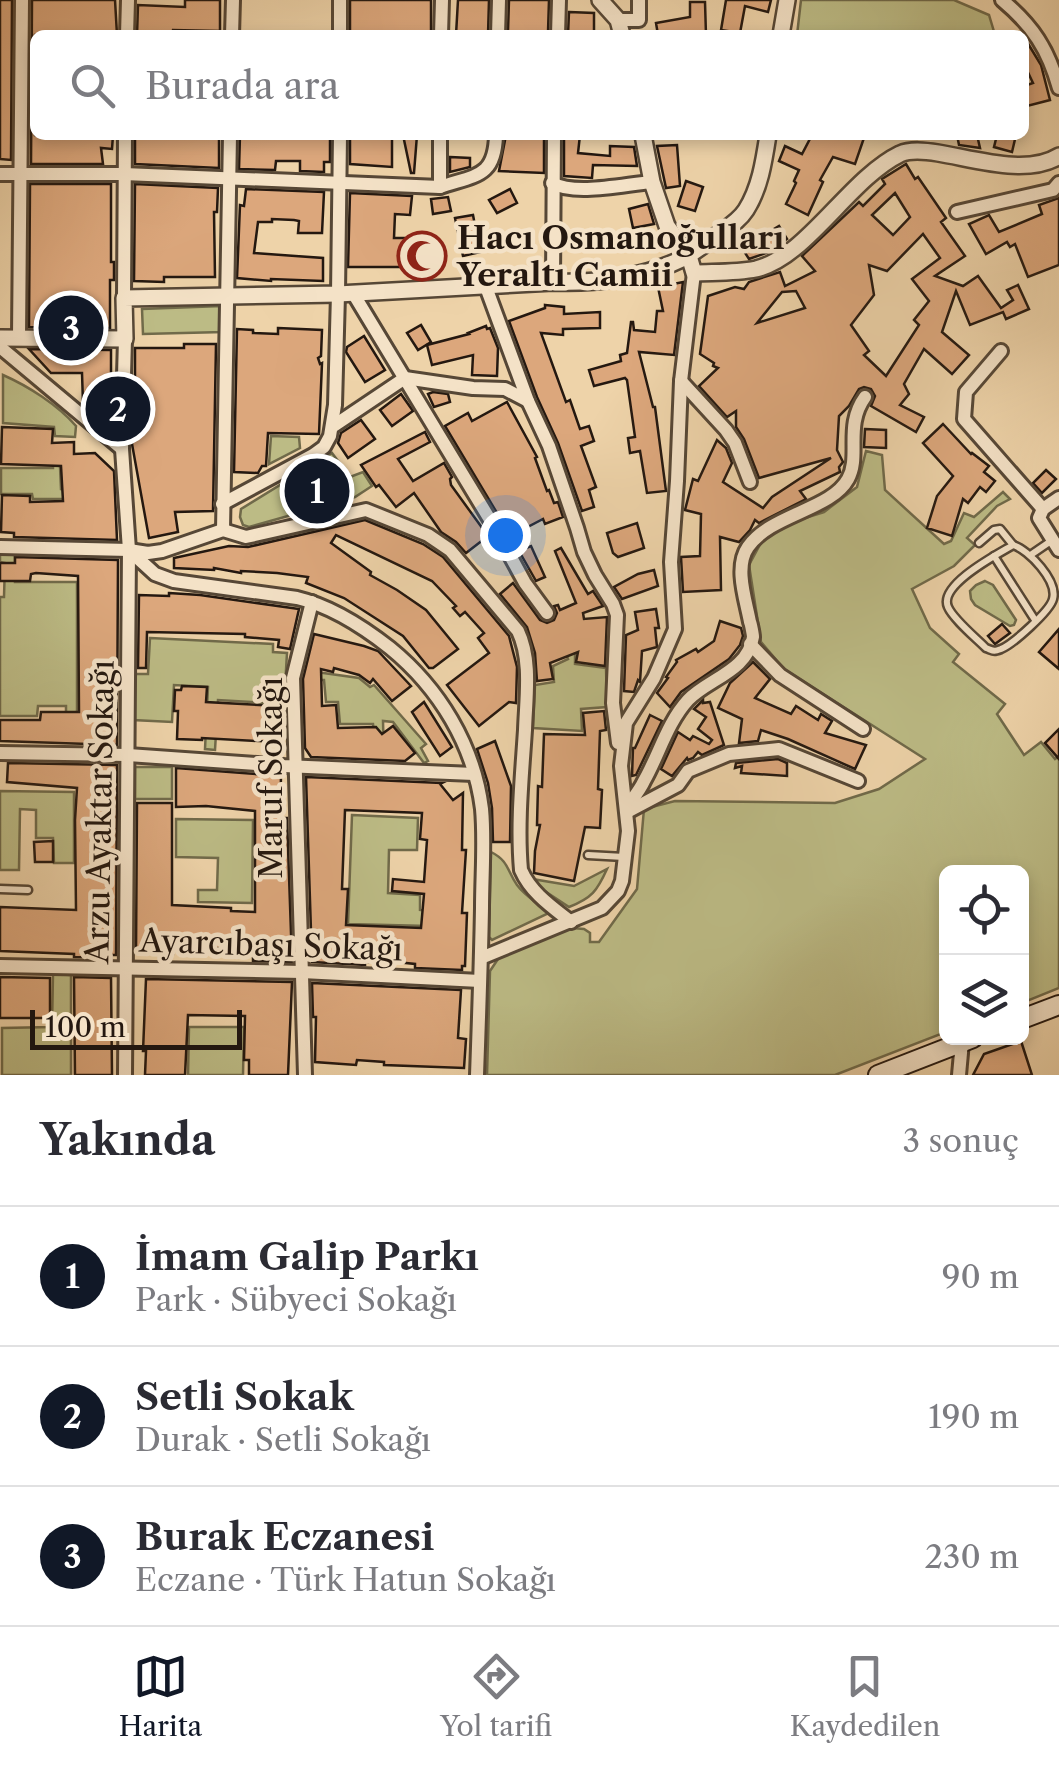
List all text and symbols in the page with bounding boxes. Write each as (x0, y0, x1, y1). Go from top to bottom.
search box (30, 30, 1029, 140)
icon: search (65, 58, 120, 113)
text: Burada ara (145, 62, 340, 109)
place label: Hacı Osmanoğulları Yeraltı Camii (456, 218, 784, 294)
mosque icon: Hacı Osmanoğulları Yeraltı Camii (396, 230, 448, 282)
pin: 3 (38, 290, 104, 366)
pin: 2 (86, 372, 150, 446)
pin: 1 (284, 454, 350, 528)
your location (480, 510, 531, 561)
street label: Arzu Ayaktar Sokağı (77, 659, 122, 965)
street label: Maruf Sokağı (251, 677, 290, 879)
map controls (939, 865, 1029, 1045)
button: locate (939, 865, 1029, 955)
street label: Ayarcıbaşı Sokağı (138, 920, 404, 969)
button: layers (939, 955, 1029, 1045)
scale bar (30, 1005, 242, 1050)
text: 100 m (45, 1010, 126, 1044)
text: Yakında (40, 1114, 215, 1166)
text: 3 sonuç (902, 1121, 1019, 1160)
text: İmam Galip Parkı (135, 1233, 479, 1280)
text: 1 (65, 1257, 80, 1296)
text: 90 m (942, 1257, 1019, 1296)
text: Park · Sübyeci Sokağı (135, 1280, 457, 1319)
text: Setli Sokak (135, 1373, 354, 1420)
text: 2 (63, 1397, 82, 1436)
text: 190 m (928, 1397, 1019, 1436)
text: Durak · Setli Sokağı (135, 1420, 431, 1459)
text: Burak Eczanesi (135, 1513, 434, 1560)
text: 3 (63, 1537, 82, 1576)
text: 230 m (924, 1537, 1019, 1576)
text: Eczane · Türk Hatun Sokağı (135, 1560, 556, 1599)
tab: Harita (119, 1649, 202, 1743)
tab: Yol tarifi (440, 1649, 552, 1743)
tab: Kaydedilen (790, 1649, 940, 1743)

